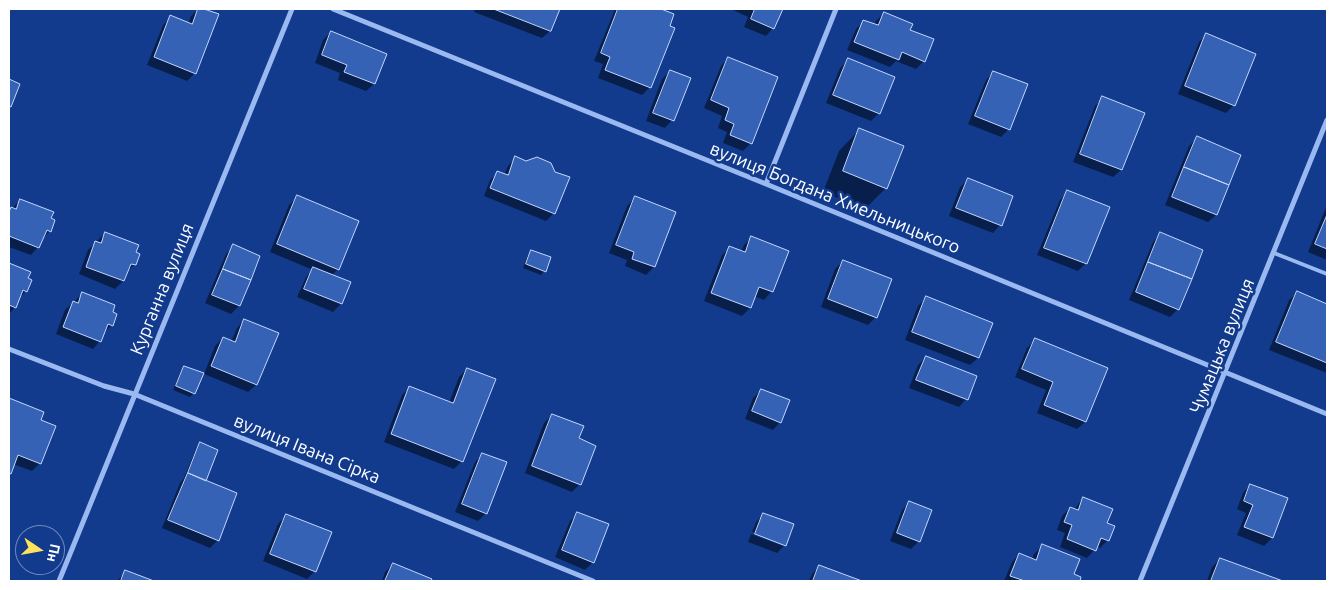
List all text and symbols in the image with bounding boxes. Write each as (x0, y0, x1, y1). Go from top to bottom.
street label: вулиця Богдана Хмельницького (707, 138, 963, 258)
street label: Курганна вулиця (126, 220, 198, 358)
street label: Чумацька вулиця (1185, 275, 1259, 417)
street label: вулиця Івана Сірка (231, 410, 383, 488)
north arrow (15, 525, 65, 575)
text: Пн (44, 542, 63, 564)

